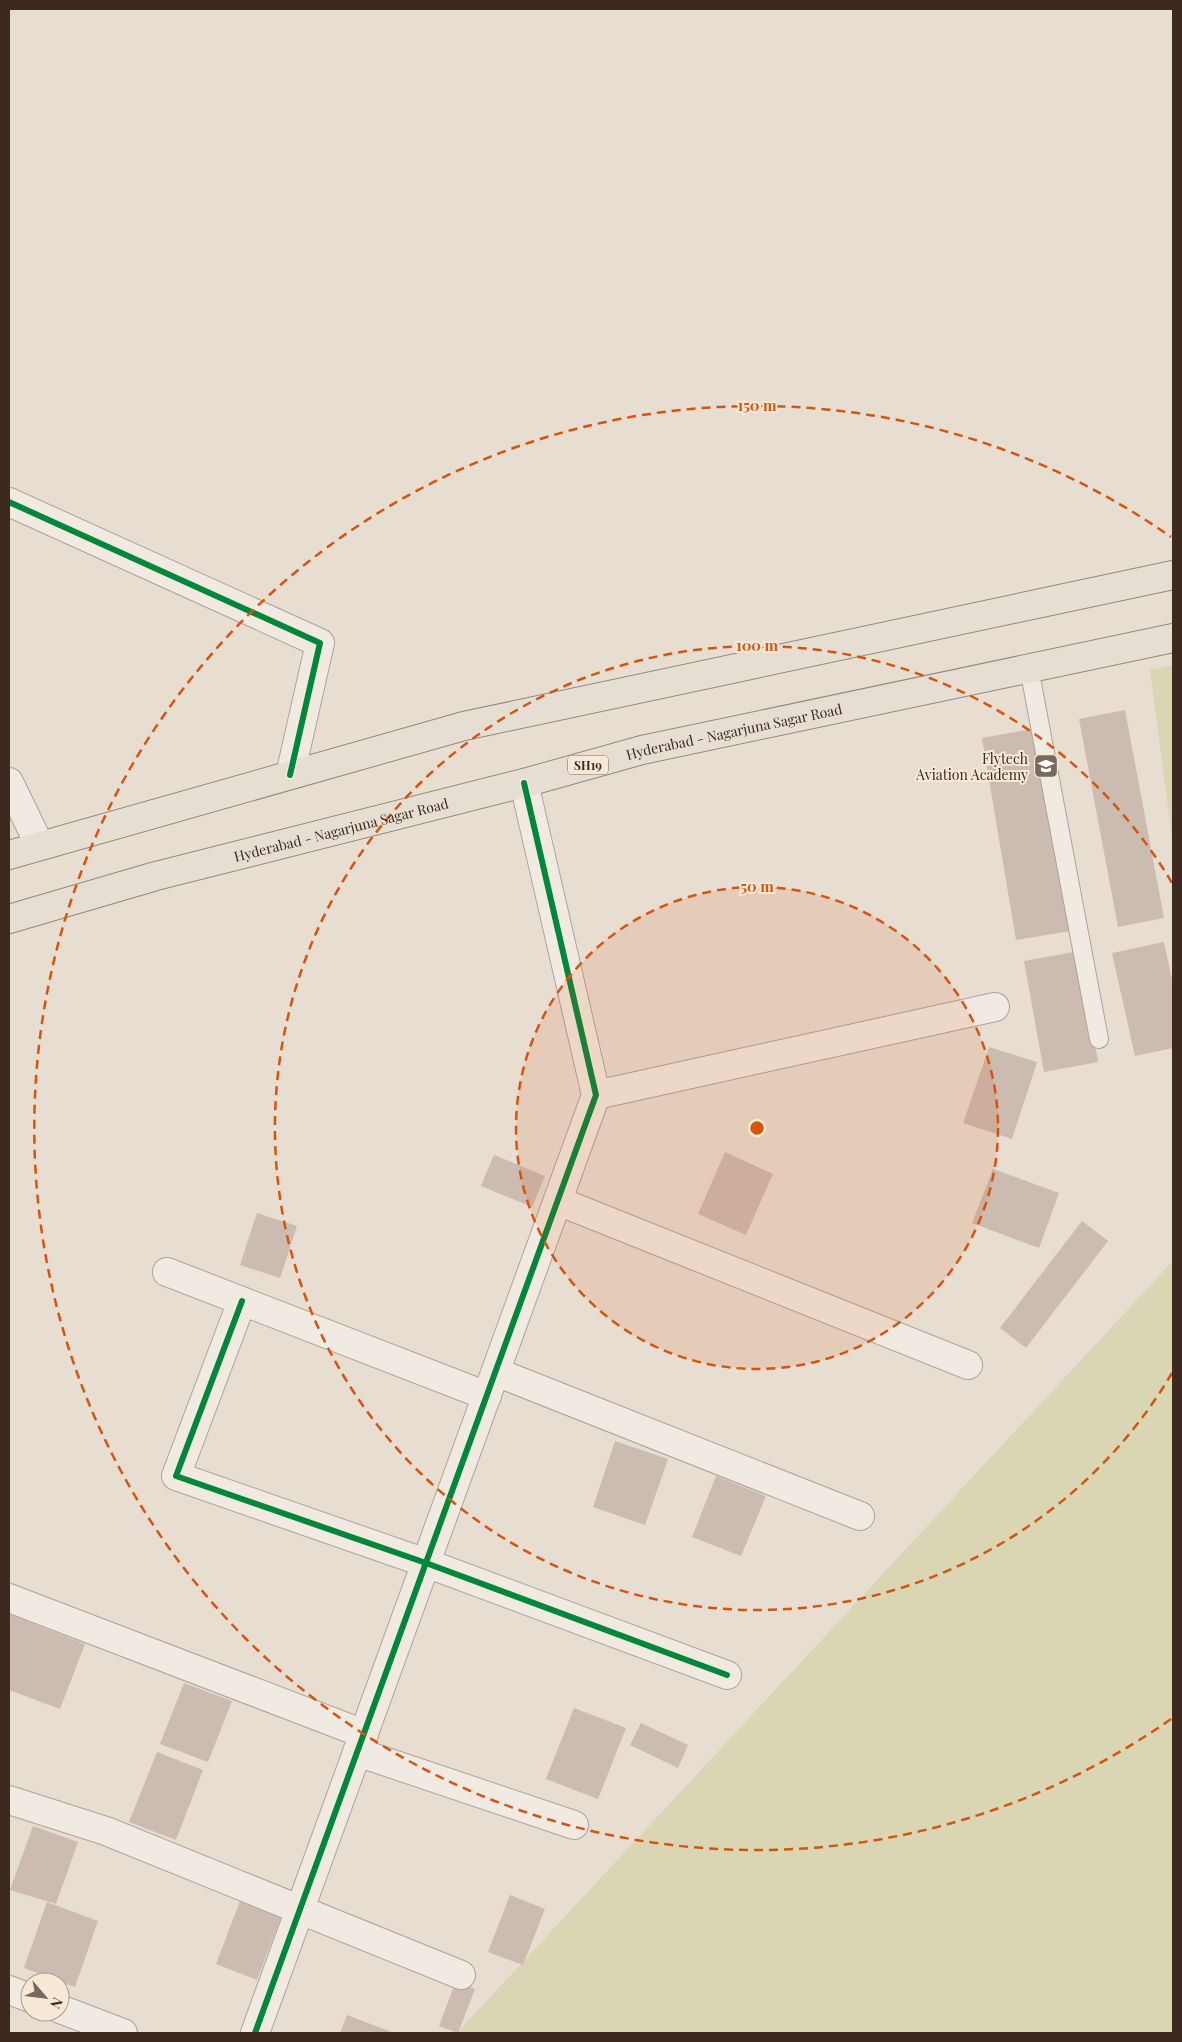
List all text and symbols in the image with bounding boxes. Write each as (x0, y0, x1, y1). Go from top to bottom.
text: 150 m (737, 395, 777, 415)
text: 100 m (736, 635, 779, 655)
street label: Hyderabad - Nagarjuna Sagar Road (624, 699, 844, 764)
place label: Flytech Aviation Academy (915, 749, 1029, 784)
school or university icon: Flytech Aviation Academy (1033, 753, 1059, 779)
road number: SH19 (568, 756, 608, 774)
street label: Hyderabad - Nagarjuna Sagar Road (232, 793, 450, 865)
text: 50 m (740, 876, 774, 896)
centre of rings (748, 1119, 766, 1137)
north arrow (20, 1972, 70, 2022)
text: N (46, 1994, 68, 2012)

